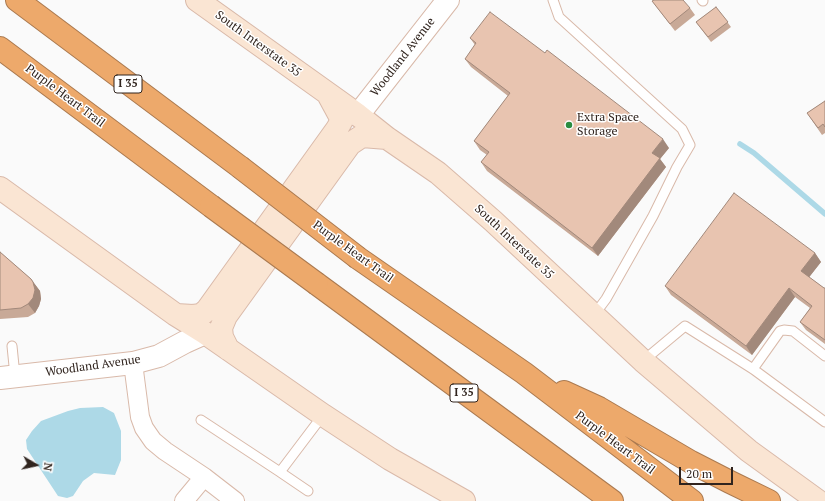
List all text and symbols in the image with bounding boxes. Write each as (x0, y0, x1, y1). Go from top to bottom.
street label: South Interstate 35 (212, 8, 304, 80)
street label: Woodland Avenue (368, 15, 438, 99)
street label: Purple Heart Trail (22, 61, 108, 131)
road number: I 35 (114, 75, 142, 93)
place label: Extra Space Storage (577, 111, 639, 139)
marker: Extra Space Storage (564, 120, 574, 130)
street label: South Interstate 35 (472, 202, 556, 282)
street label: Purple Heart Trail (310, 218, 396, 286)
street label: Woodland Avenue (44, 352, 142, 380)
road number: I 35 (450, 384, 478, 402)
street label: Purple Heart Trail (572, 408, 658, 478)
north arrow (16, 445, 56, 485)
scale bar (681, 459, 735, 485)
text: N (40, 462, 55, 472)
text: 20 m (686, 466, 712, 481)

